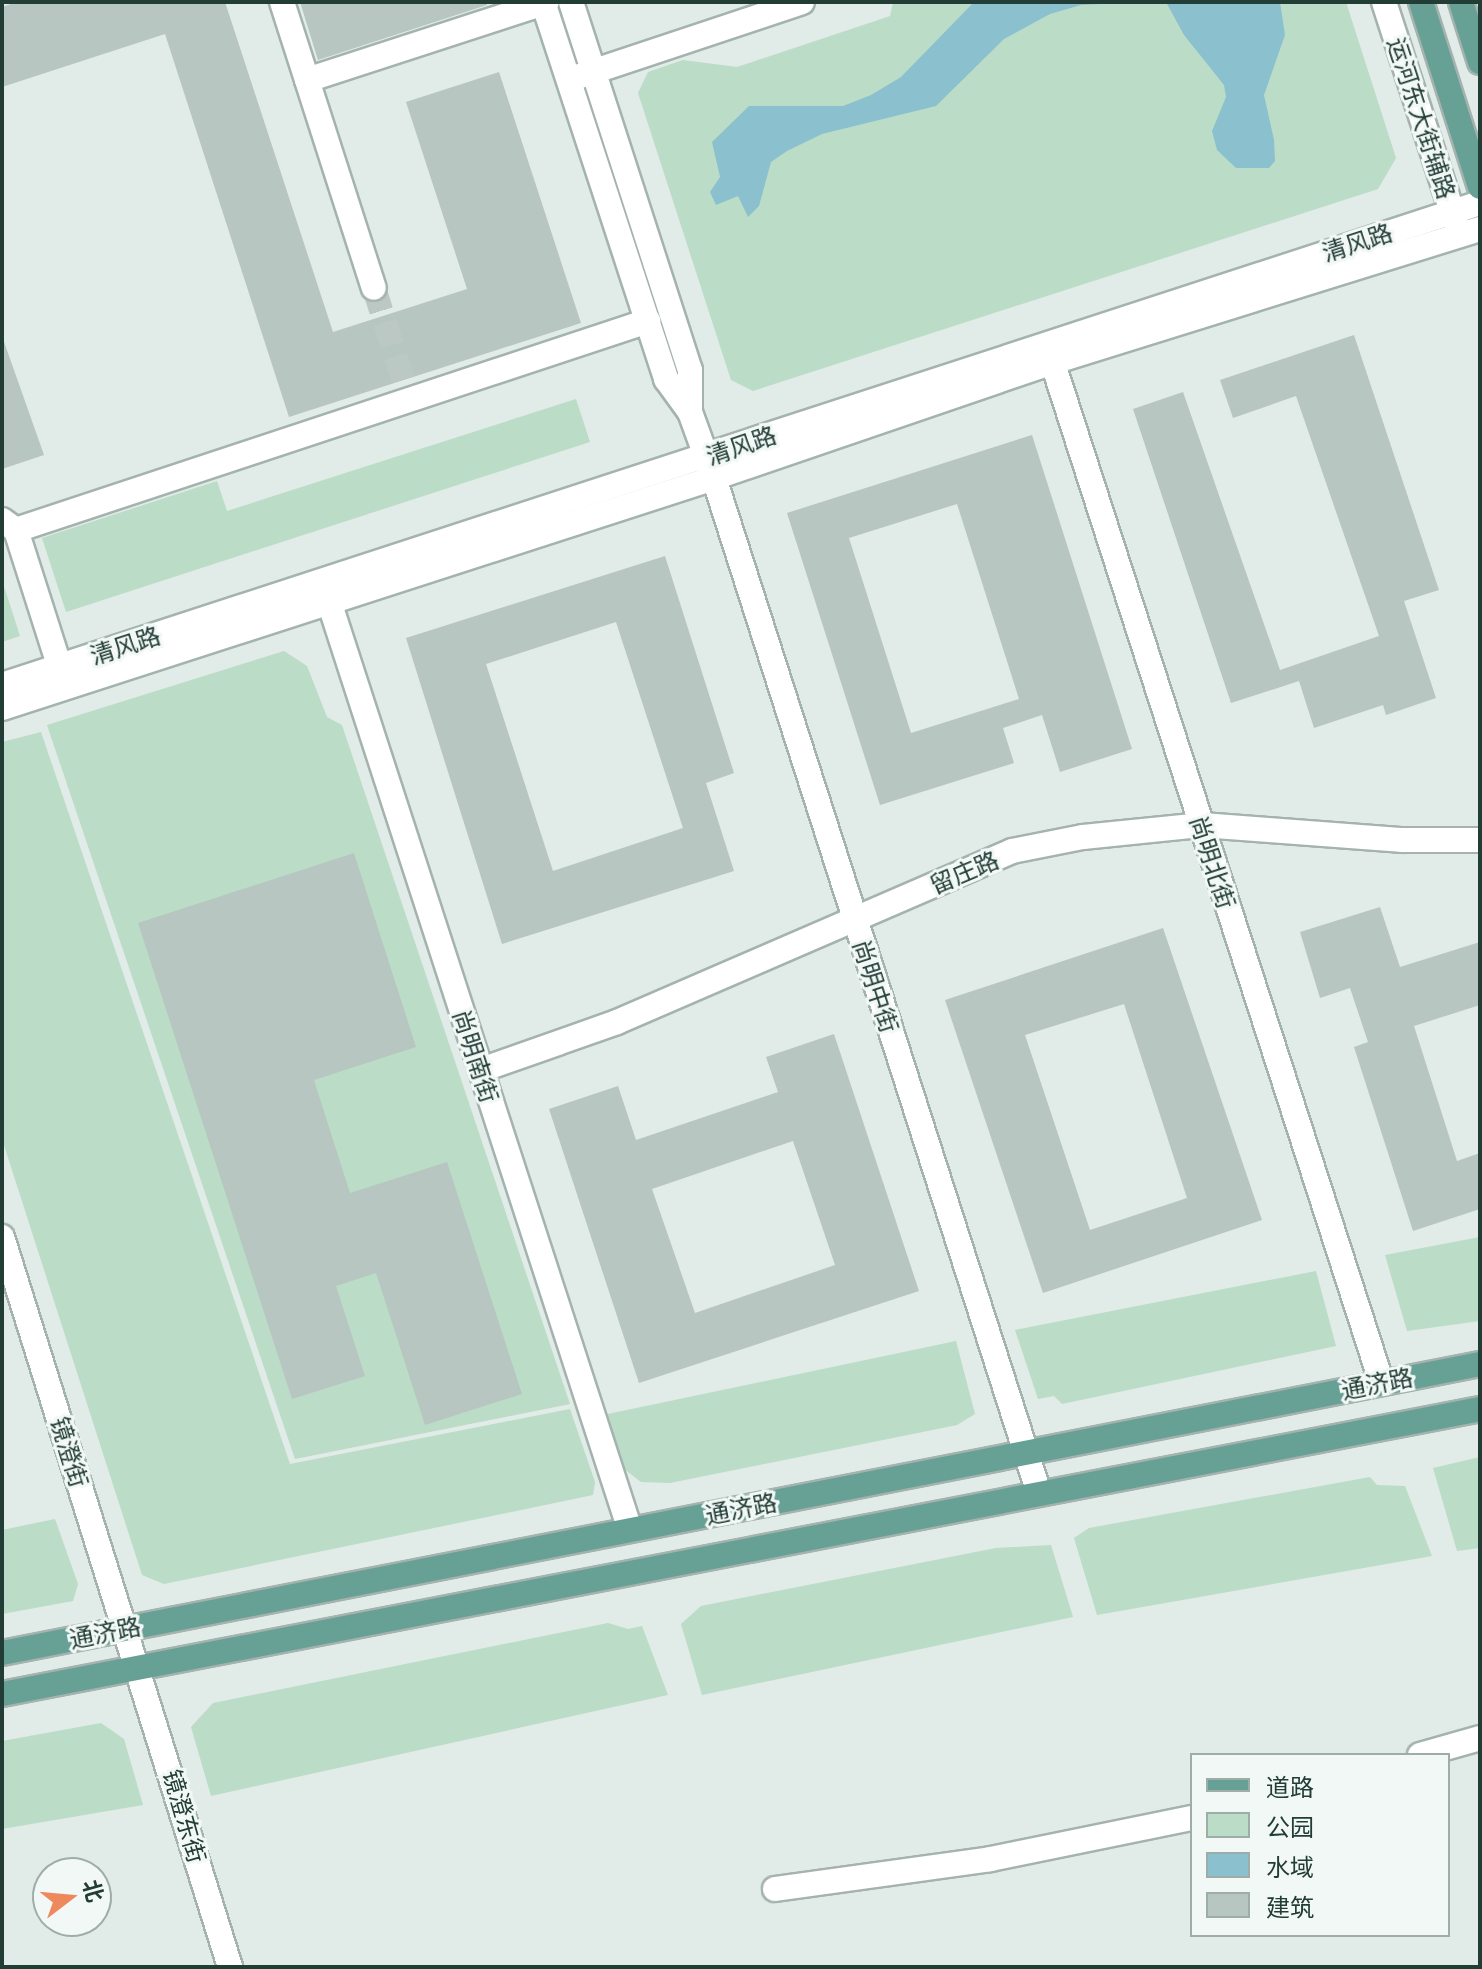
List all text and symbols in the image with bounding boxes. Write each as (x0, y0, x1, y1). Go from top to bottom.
street label: 运河东大街辅路 (1382, 34, 1462, 202)
street label: 清风路 (1318, 217, 1396, 267)
street label: 清风路 (702, 420, 780, 470)
street label: 清风路 (86, 620, 164, 670)
street label: 尚明北街 (1184, 812, 1242, 912)
street label: 留庄路 (925, 845, 1003, 899)
street label: 尚明中街 (847, 936, 905, 1036)
street label: 尚明南街 (447, 1006, 505, 1106)
street label: 通济路 (1339, 1362, 1415, 1404)
street label: 镜澄街 (46, 1413, 94, 1491)
street label: 通济路 (703, 1487, 779, 1529)
street label: 通济路 (67, 1611, 143, 1653)
legend (1190, 1753, 1450, 1937)
street label: 镜澄东街 (158, 1766, 212, 1866)
text: 道路 (1266, 1772, 1314, 1801)
text: 公园 (1266, 1812, 1314, 1841)
text: 水域 (1266, 1852, 1314, 1881)
north arrow (32, 1857, 112, 1937)
text: 北 (78, 1876, 110, 1905)
text: 建筑 (1266, 1892, 1314, 1921)

